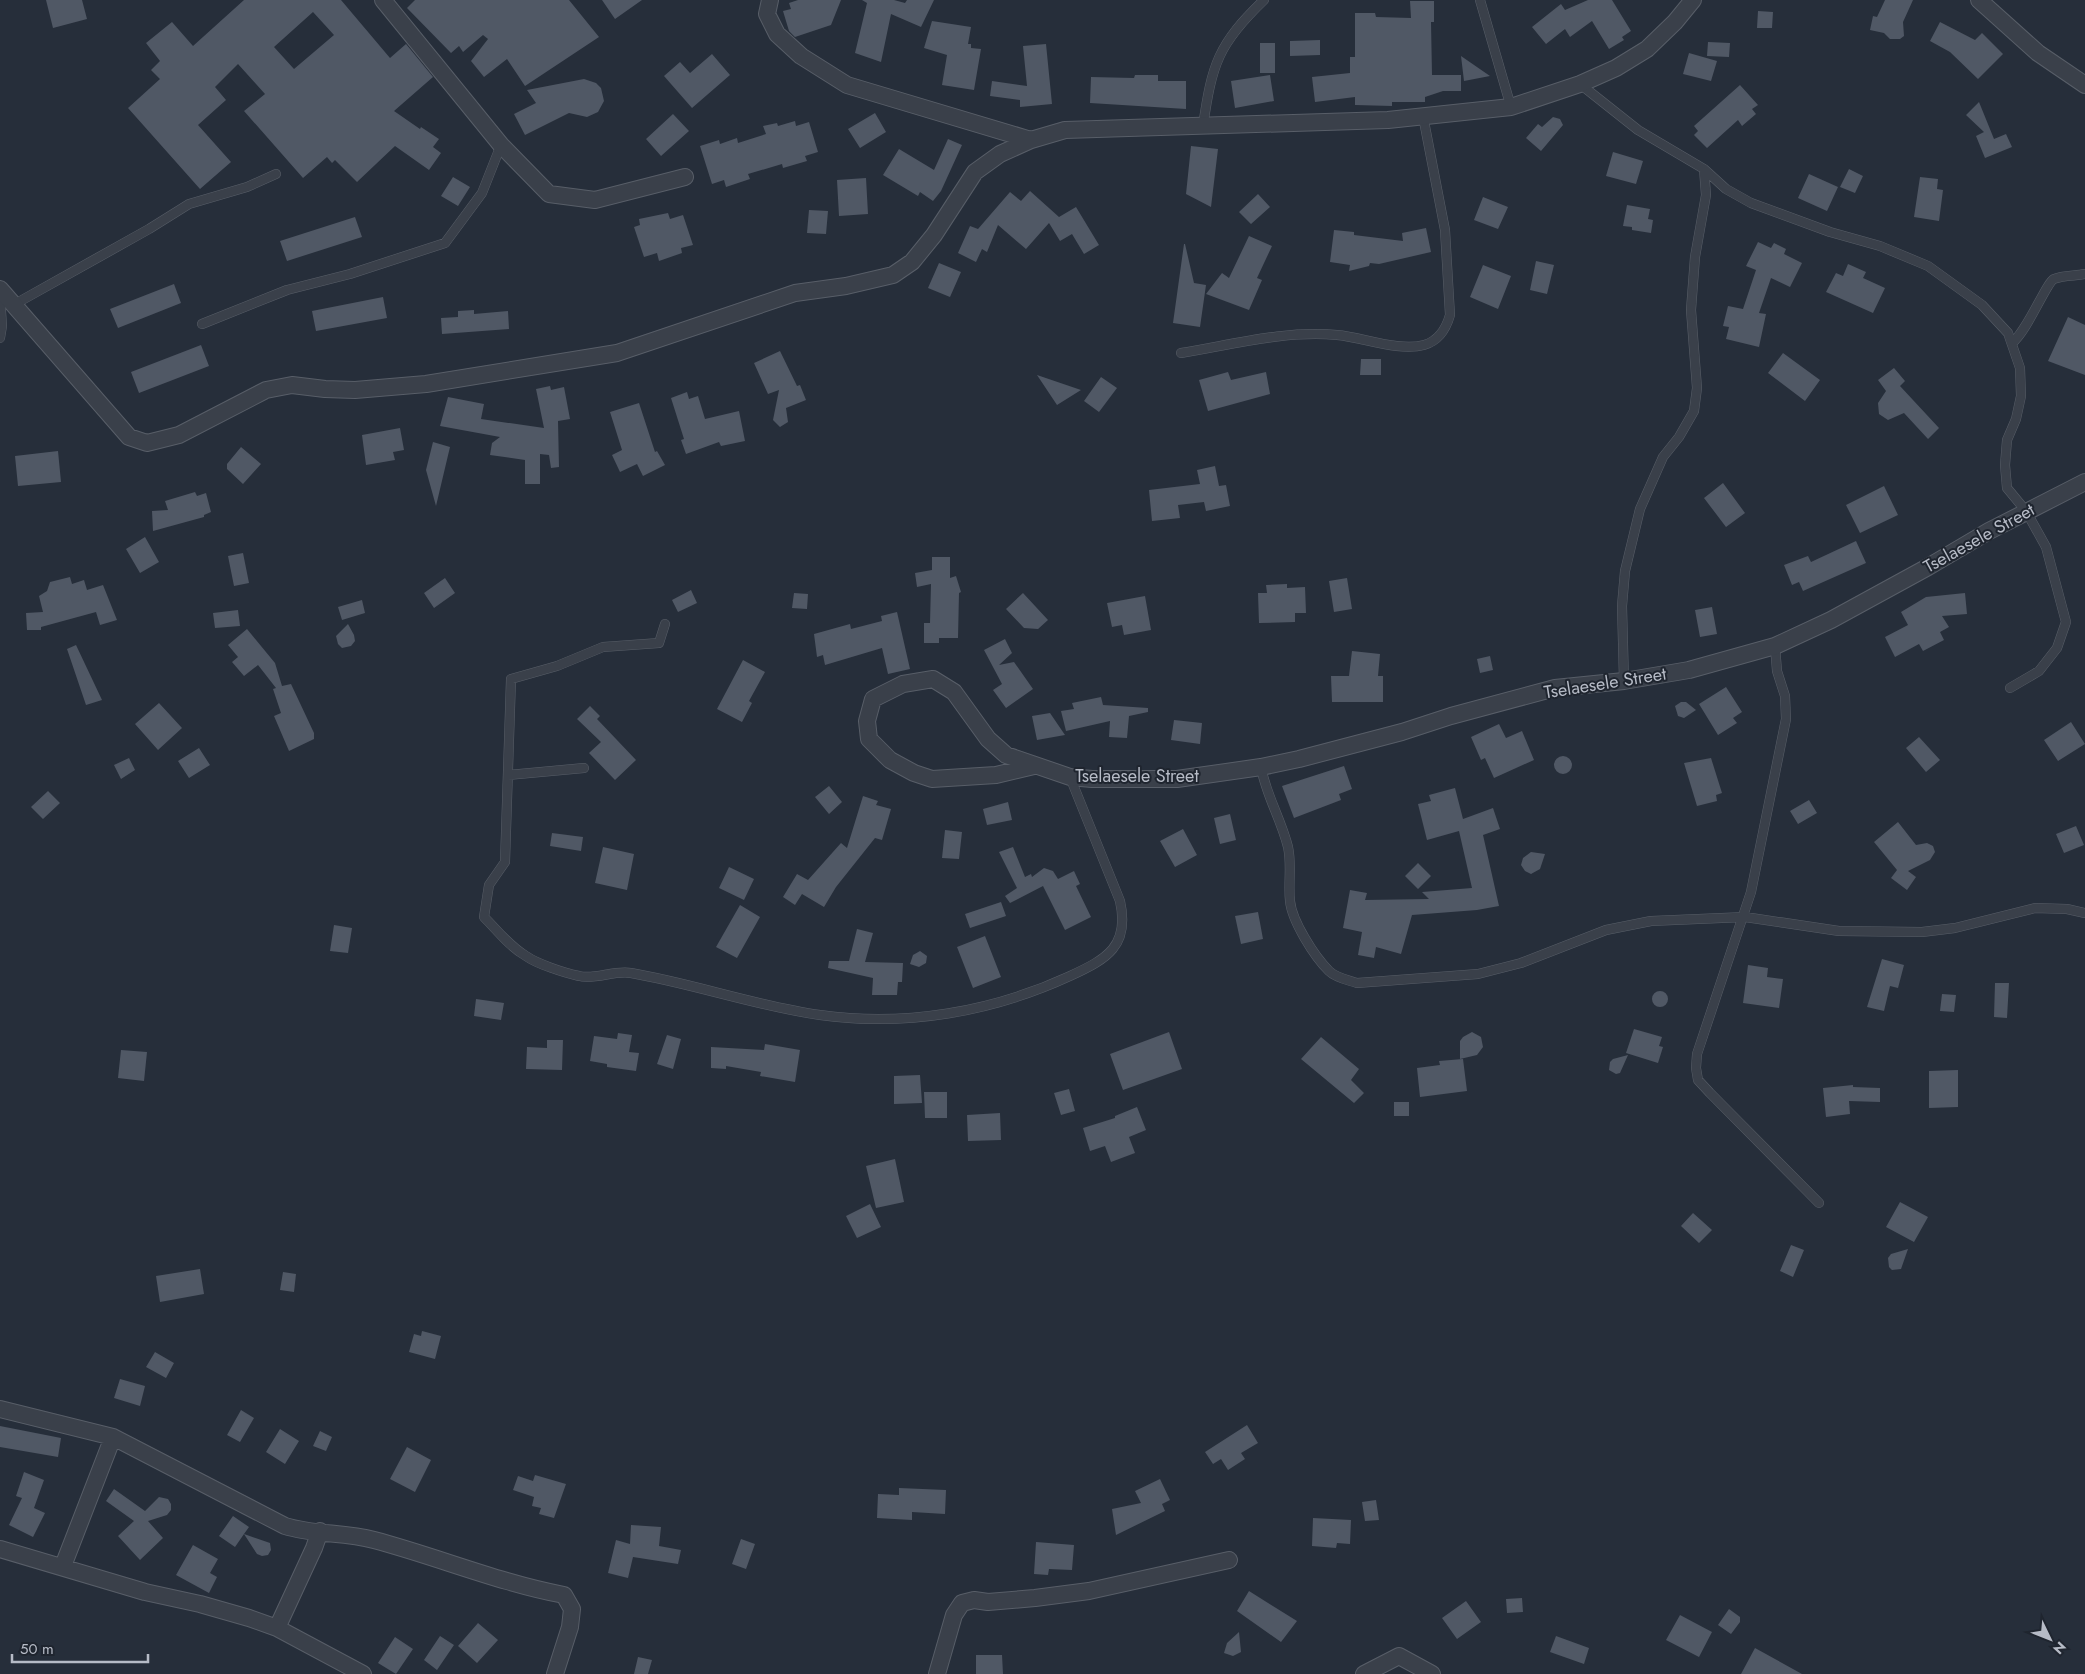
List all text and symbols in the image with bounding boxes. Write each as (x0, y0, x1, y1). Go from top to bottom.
street label: Tselaesele Street (1919, 496, 2040, 579)
street label: Tselaesele Street (1542, 660, 1669, 705)
street label: Tselaesele Street (1075, 763, 1199, 789)
north arrow (2025, 1614, 2075, 1664)
scale bar (12, 1632, 149, 1664)
text: N (2048, 1637, 2071, 1659)
text: 50 m (20, 1638, 54, 1660)

